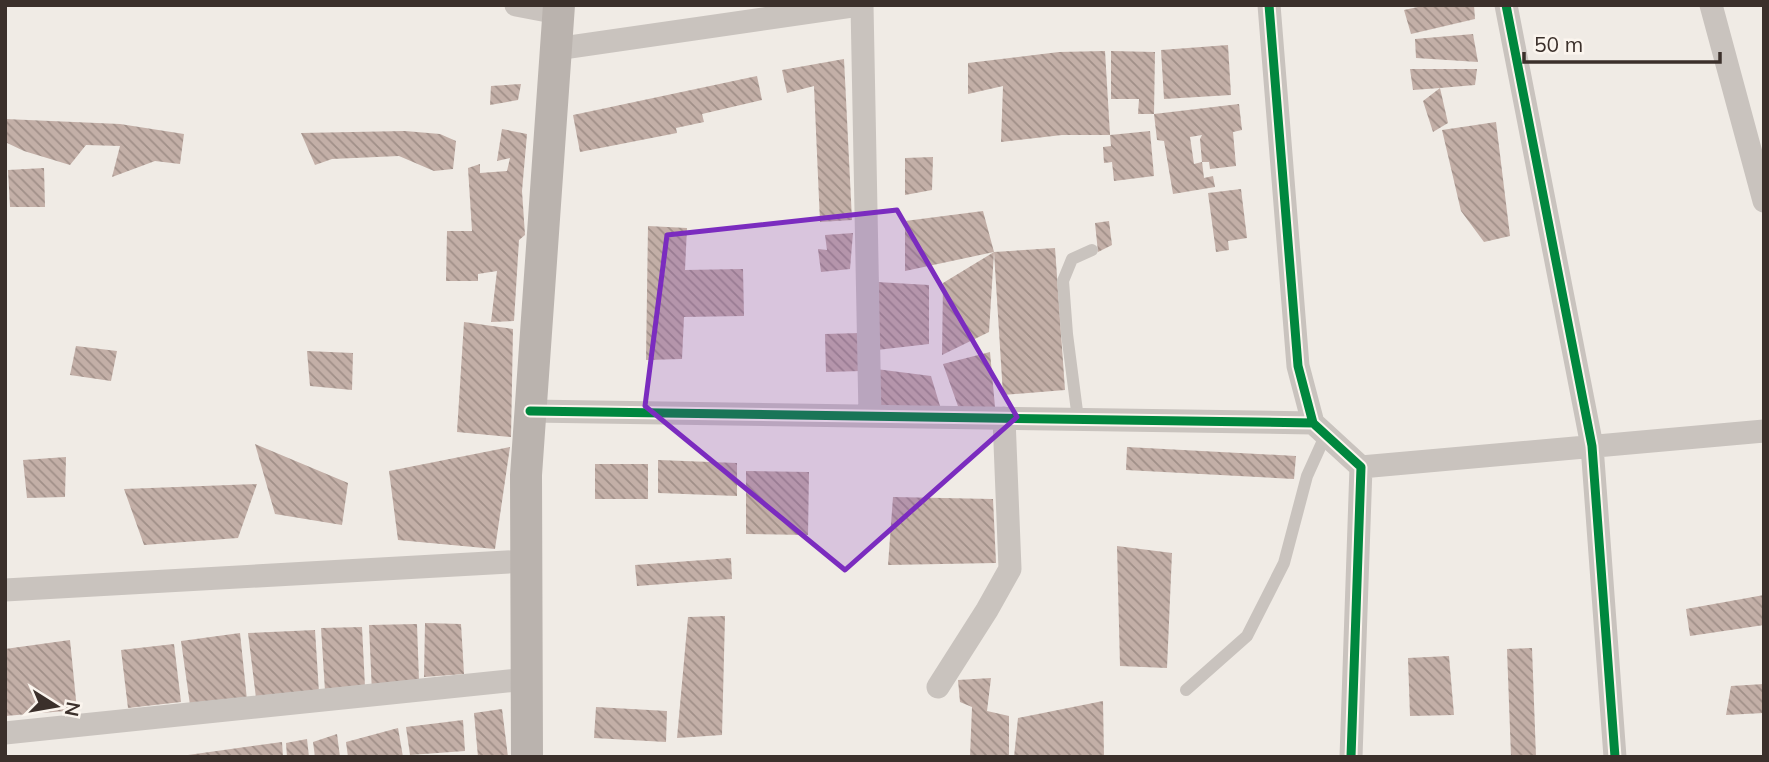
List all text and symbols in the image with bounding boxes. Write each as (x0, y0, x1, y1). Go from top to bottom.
scale bar (1524, 21, 1720, 65)
text: 50 m (1534, 31, 1583, 57)
north arrow (21, 671, 91, 741)
text: N (60, 700, 86, 719)

